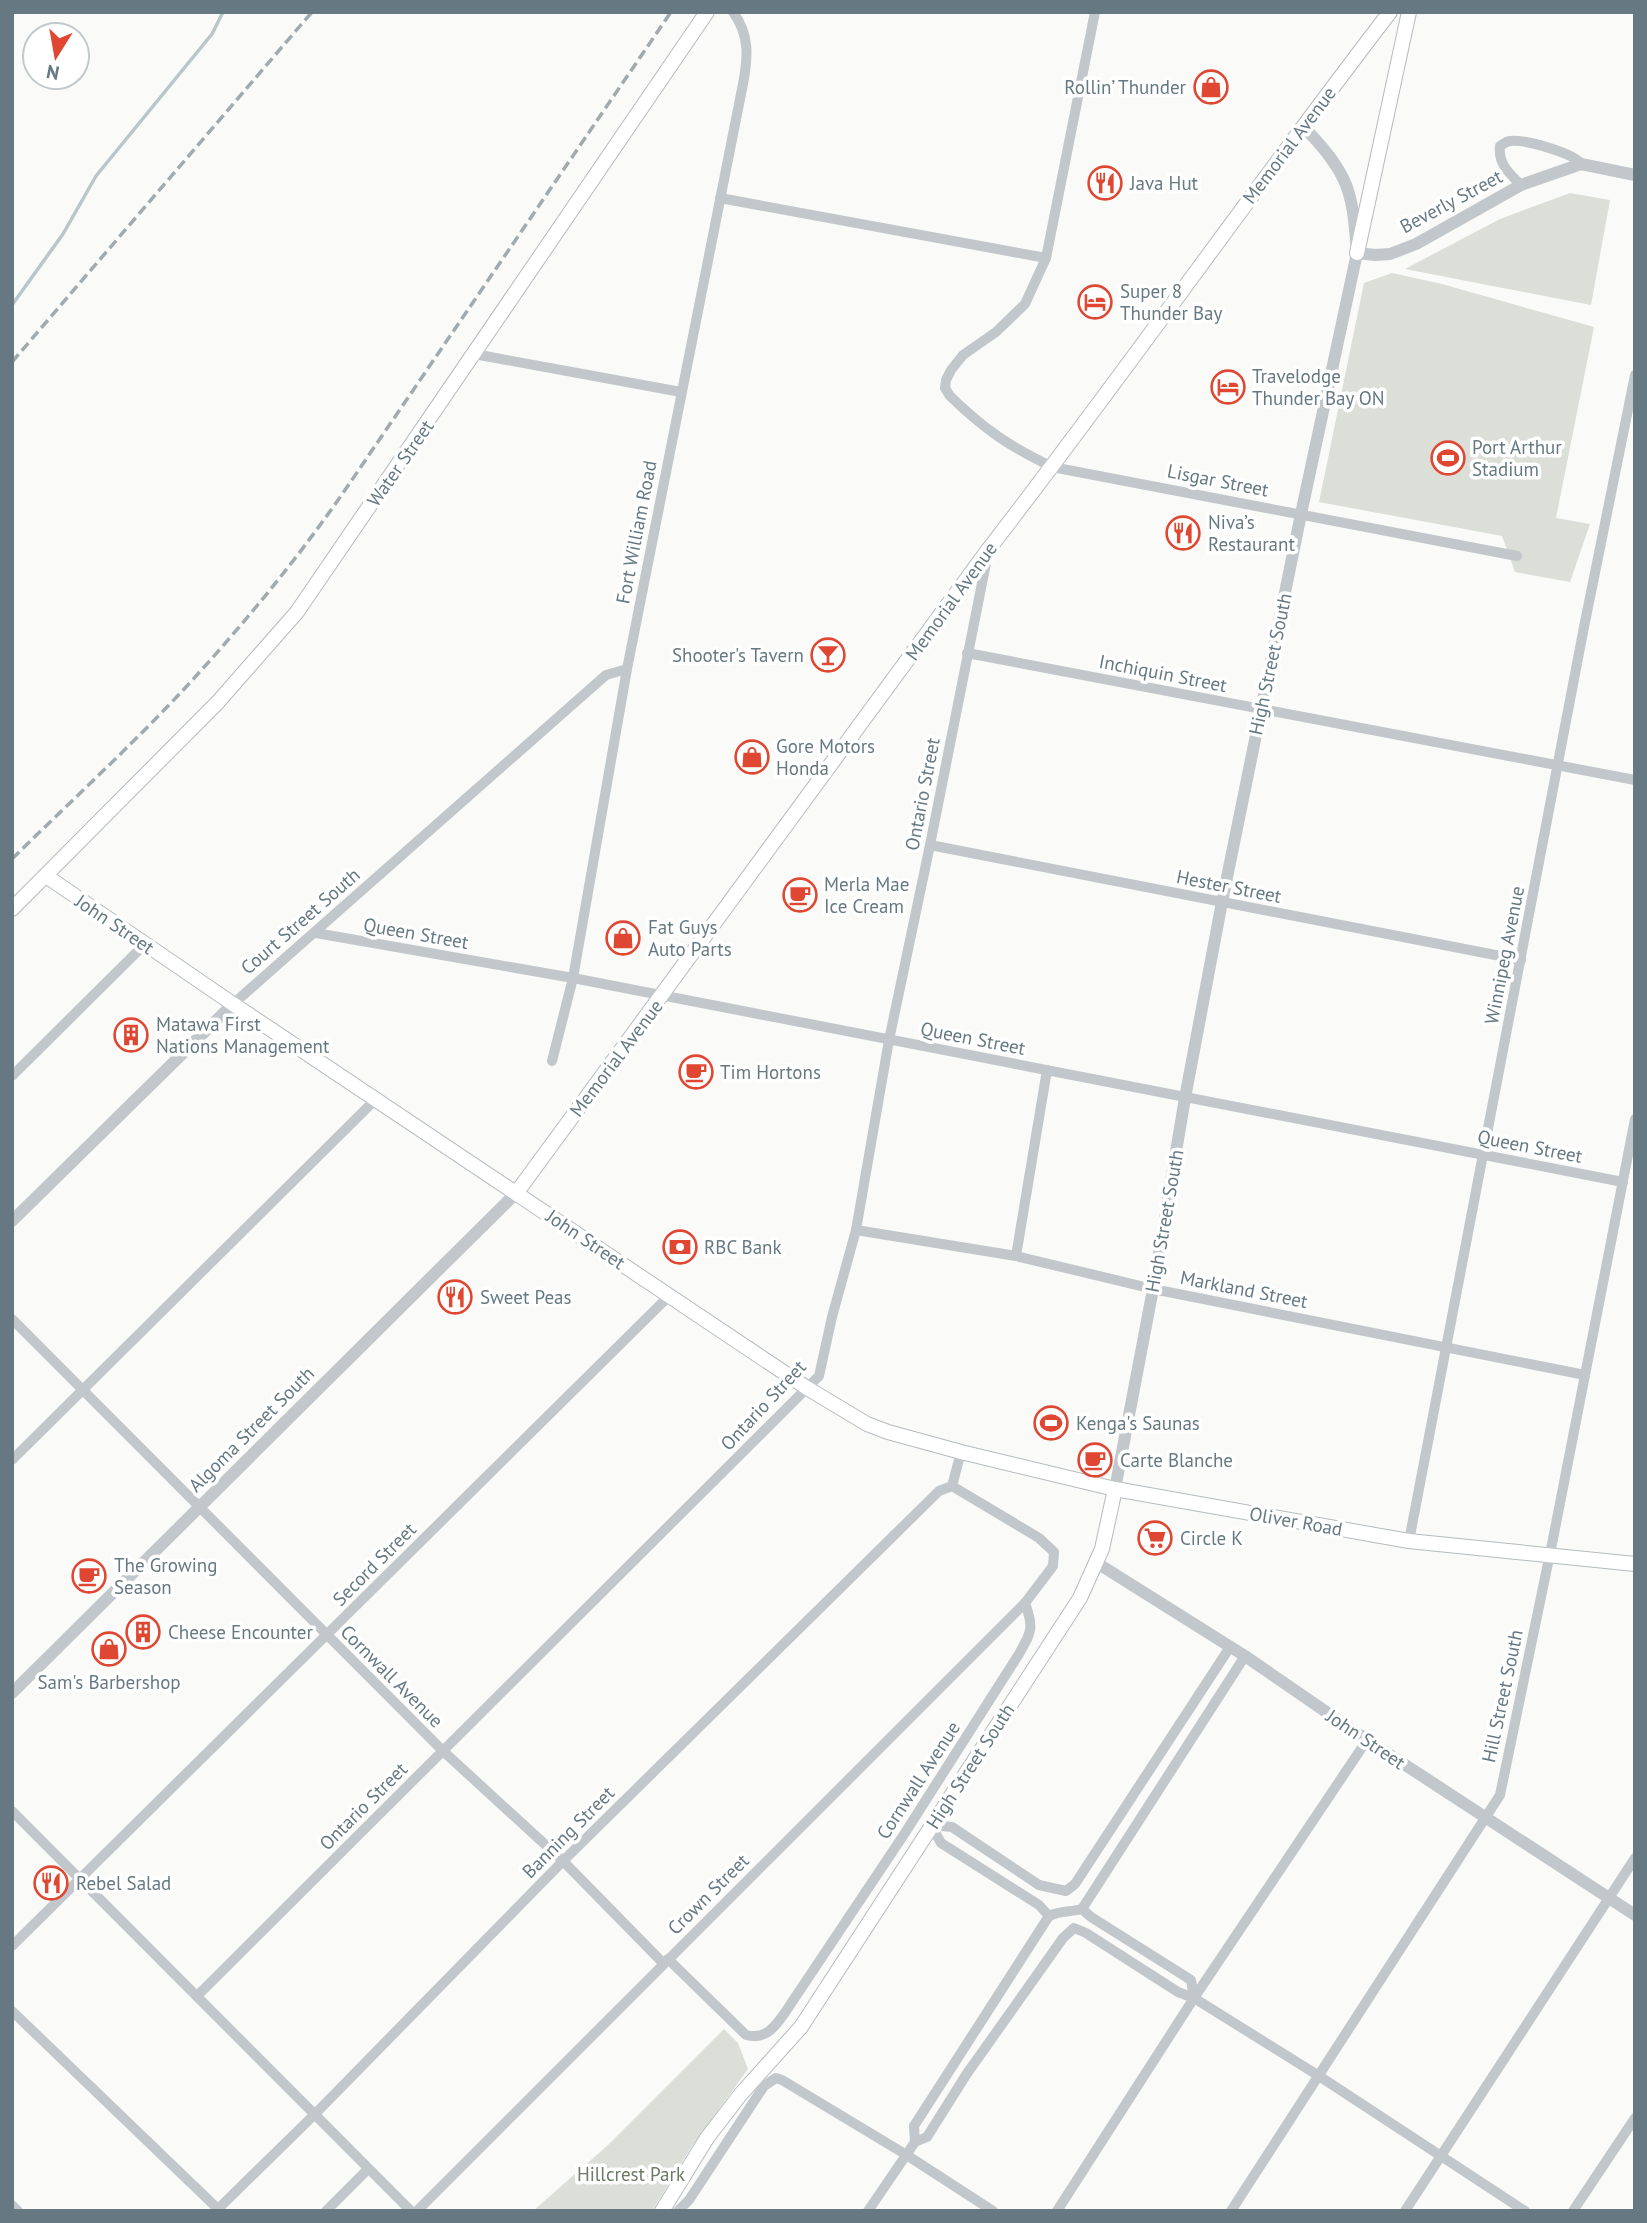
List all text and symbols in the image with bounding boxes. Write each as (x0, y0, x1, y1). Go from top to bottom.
north arrow (21, 21, 91, 91)
text: N (44, 60, 61, 86)
shop icon: Rollin’ Thunder (1192, 68, 1230, 106)
place label: Rollin’ Thunder (1064, 75, 1187, 99)
street label: Memorial Avenue (1237, 82, 1341, 208)
restaurant icon: Java Hut (1086, 164, 1124, 202)
street label: Beverly Street (1396, 164, 1507, 238)
place label: Java Hut (1129, 171, 1199, 195)
place label: Super 8 Thunder Bay (1120, 279, 1222, 325)
hotel icon: Super 8 Thunder Bay (1076, 283, 1114, 321)
place label: Travelodge Thunder Bay ON (1252, 364, 1385, 410)
hotel icon: Travelodge Thunder Bay ON (1209, 368, 1247, 406)
street label: Water Street (361, 415, 439, 511)
place label: Port Arthur Stadium (1472, 435, 1562, 481)
sports icon: Port Arthur Stadium (1429, 439, 1467, 477)
street label: Fort William Road (610, 458, 662, 606)
street label: Lisgar Street (1165, 458, 1271, 502)
place label: Niva’s Restaurant (1208, 510, 1295, 556)
restaurant icon: Niva’s Restaurant (1164, 514, 1202, 552)
street label: Memorial Avenue (900, 537, 1002, 665)
street label: High Street South (1243, 591, 1297, 737)
bar icon: Shooter's Tavern (809, 636, 847, 674)
place label: Shooter's Tavern (672, 643, 804, 667)
street label: Inchiquin Street (1097, 649, 1229, 697)
place label: Gore Motors Honda (776, 734, 875, 780)
street label: Ontario Street (899, 735, 945, 853)
shop icon: Gore Motors Honda (733, 738, 771, 776)
street label: Court Street South (235, 863, 365, 979)
street label: Hester Street (1174, 864, 1284, 908)
place label: Merla Mae Ice Cream (824, 872, 909, 918)
cafe icon: Merla Mae Ice Cream (781, 876, 819, 914)
street label: Winnipeg Avenue (1479, 884, 1529, 1026)
street label: John Street (70, 888, 160, 959)
street label: Queen Street (362, 912, 471, 954)
place label: Fat Guys Auto Parts (648, 915, 732, 961)
shop icon: Fat Guys Auto Parts (604, 919, 642, 957)
street label: Memorial Avenue (564, 995, 668, 1121)
place label: Matawa First Nations Management (156, 1012, 330, 1058)
building icon: Matawa First Nations Management (112, 1016, 150, 1054)
street label: Queen Street (919, 1016, 1028, 1060)
cafe icon: Tim Hortons (677, 1053, 715, 1091)
place label: Tim Hortons (720, 1060, 821, 1084)
street label: Queen Street (1476, 1124, 1585, 1168)
street label: High Street South (1140, 1148, 1188, 1294)
street label: John Street (541, 1203, 631, 1274)
bank icon: RBC Bank (661, 1228, 699, 1266)
place label: RBC Bank (704, 1235, 782, 1259)
street label: Markland Street (1178, 1265, 1310, 1313)
restaurant icon: Sweet Peas (436, 1278, 474, 1316)
place label: Sweet Peas (480, 1285, 571, 1309)
street label: Ontario Street (715, 1355, 811, 1455)
street label: Algoma Street South (183, 1361, 319, 1497)
sports icon: Kenga's Saunas (1032, 1404, 1070, 1442)
place label: Kenga's Saunas (1076, 1411, 1200, 1435)
cafe icon: Carte Blanche (1076, 1441, 1114, 1479)
place label: Carte Blanche (1120, 1448, 1233, 1472)
street label: Oliver Road (1248, 1501, 1344, 1541)
street label: Secord Street (327, 1517, 421, 1611)
supermarket icon: Circle K (1136, 1519, 1174, 1557)
place label: Circle K (1180, 1526, 1243, 1550)
place label: The Growing Season (114, 1553, 217, 1599)
cafe icon: The Growing Season (70, 1557, 108, 1595)
building icon: Cheese Encounter (124, 1613, 162, 1651)
place label: Cheese Encounter (168, 1620, 313, 1644)
street label: Cornwall Avenue (336, 1620, 448, 1732)
street label: Hill Street South (1476, 1627, 1528, 1765)
shop icon: Sam's Barbershop (90, 1630, 128, 1668)
place label: Sam's Barbershop (37, 1670, 181, 1694)
street label: High Street South (921, 1699, 1019, 1833)
street label: John Street (1321, 1703, 1411, 1774)
street label: Cornwall Avenue (871, 1717, 965, 1843)
street label: Ontario Street (314, 1757, 412, 1855)
street label: Banning Street (517, 1780, 620, 1883)
street label: Crown Street (662, 1848, 754, 1940)
restaurant icon: Rebel Salad (32, 1864, 70, 1902)
place label: Rebel Salad (76, 1871, 171, 1895)
park label: Hillcrest Park (577, 2162, 685, 2186)

